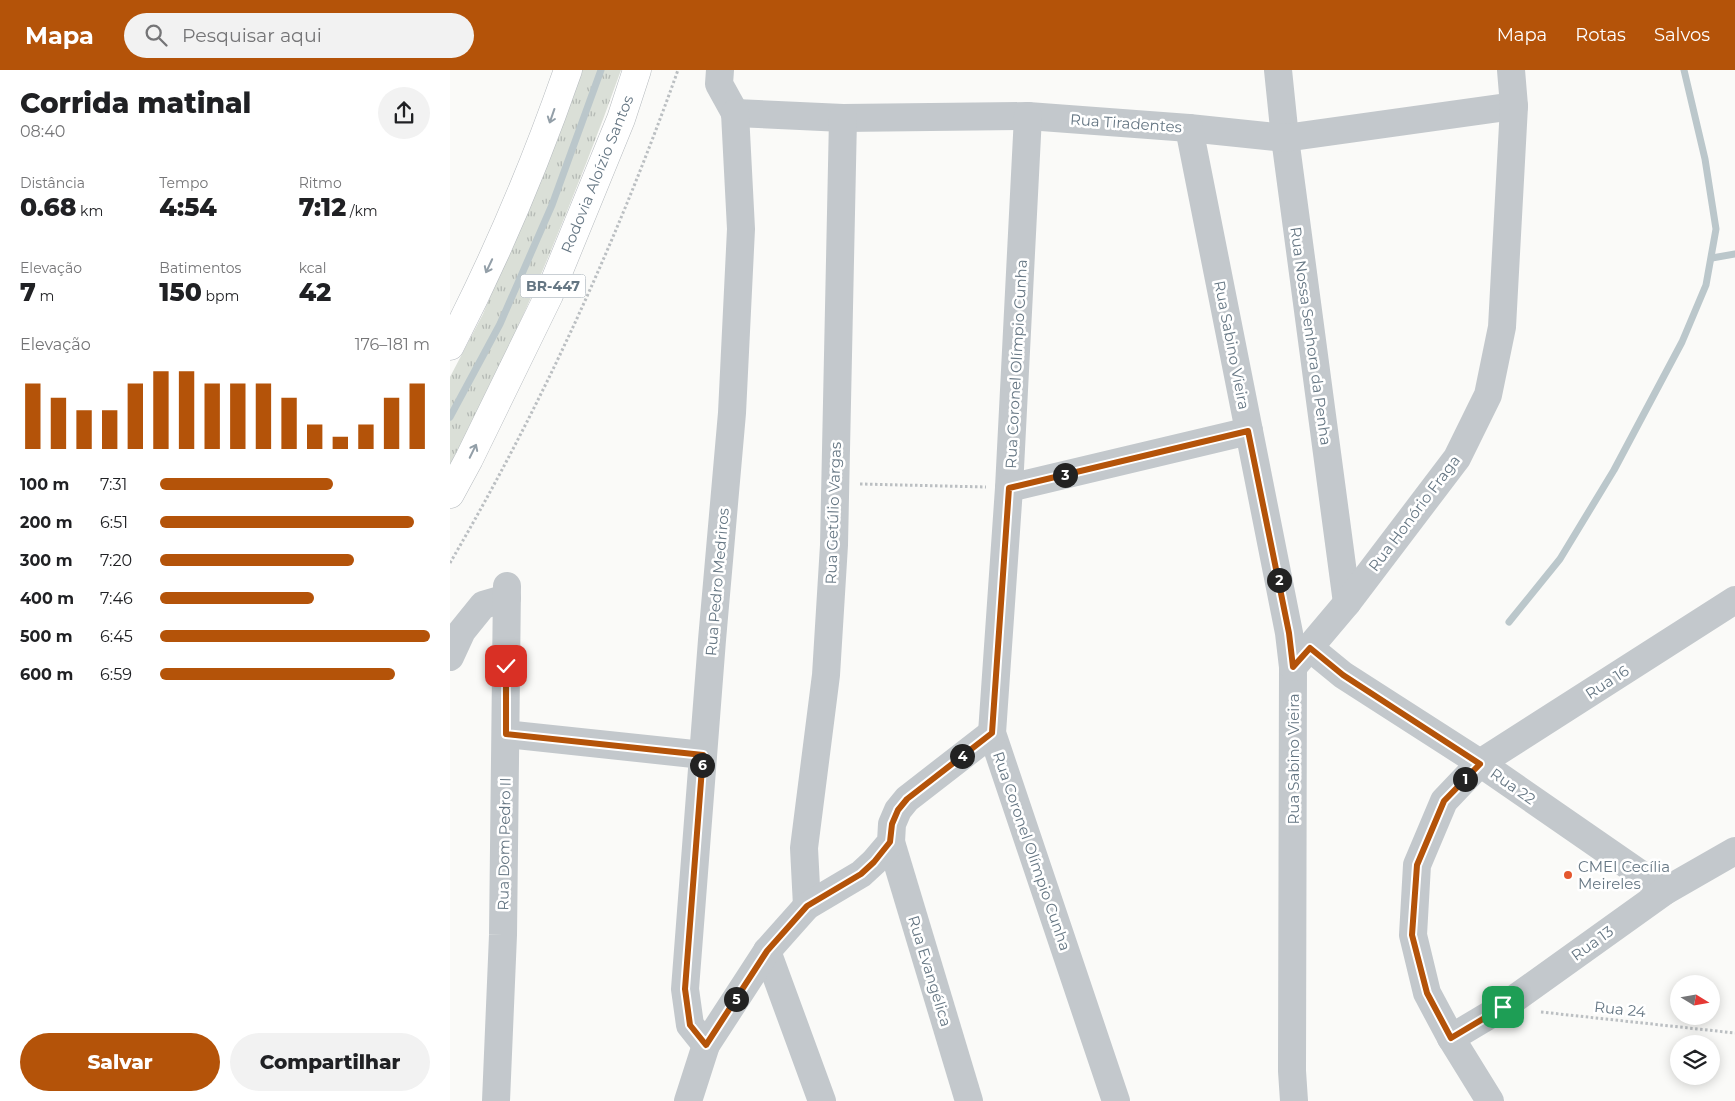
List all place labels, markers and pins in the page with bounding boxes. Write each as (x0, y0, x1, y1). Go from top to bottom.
pin: 3 (1052, 462, 1078, 488)
pin: 2 (1266, 568, 1292, 592)
pin (485, 645, 527, 687)
pin: 4 (950, 744, 974, 768)
pin: 6 (690, 752, 714, 778)
pin: 1 (1452, 766, 1478, 792)
place label: CMEI Cecília Meireles (1578, 857, 1670, 893)
marker: CMEI Cecília Meireles (1562, 869, 1574, 881)
pin: 5 (724, 986, 748, 1012)
pin (1482, 986, 1524, 1028)

